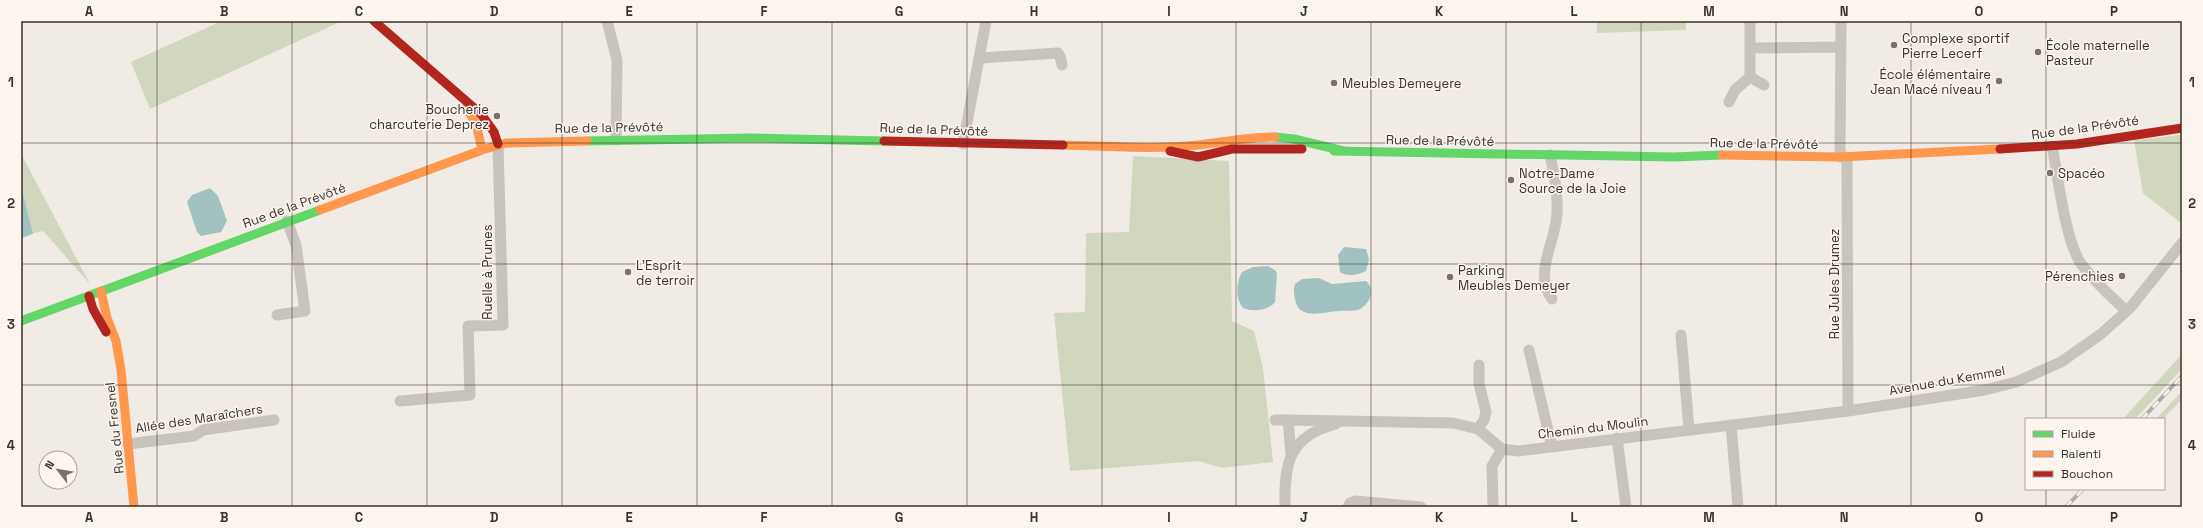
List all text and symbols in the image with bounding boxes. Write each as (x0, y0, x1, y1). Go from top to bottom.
text: A (85, 3, 94, 20)
text: B (220, 3, 229, 20)
text: C (355, 3, 363, 20)
text: D (490, 3, 499, 20)
text: E (625, 3, 633, 20)
text: F (761, 3, 768, 20)
text: G (895, 3, 903, 20)
text: H (1030, 3, 1038, 20)
text: I (1167, 3, 1171, 20)
text: J (1300, 3, 1308, 20)
text: K (1435, 3, 1444, 20)
text: L (1570, 3, 1578, 20)
text: M (1703, 3, 1715, 20)
text: N (1840, 3, 1848, 20)
text: O (1975, 3, 1984, 20)
text: P (2110, 3, 2118, 20)
place label: Complexe sportif Pierre Lecerf (1902, 30, 2010, 62)
place label: École maternelle Pasteur (2046, 37, 2150, 69)
marker: Complexe sportif Pierre Lecerf (1889, 40, 1899, 50)
marker: École maternelle Pasteur (2033, 47, 2043, 57)
place label: École élémentaire Jean Macé niveau 1 (1870, 66, 1991, 98)
text: 1 (8, 74, 14, 91)
text: 1 (2189, 74, 2195, 91)
place label: Meubles Demeyere (1342, 75, 1462, 92)
marker: École élémentaire Jean Macé niveau 1 (1994, 76, 2004, 86)
marker: Meubles Demeyere (1329, 78, 1339, 88)
place label: Boucherie charcuterie Deprez (369, 101, 489, 133)
marker: Boucherie charcuterie Deprez (492, 111, 502, 121)
street label: Rue de la Prévôté (2030, 112, 2140, 143)
street label: Rue de la Prévôté (555, 118, 663, 137)
street label: Rue de la Prévôté (879, 119, 988, 140)
street label: Rue de la Prévôté (1386, 131, 1494, 150)
street label: Rue de la Prévôté (1710, 134, 1818, 153)
place label: Notre-Dame Source de la Joie (1519, 165, 1626, 197)
place label: Spacéo (2058, 165, 2105, 182)
marker: Spacéo (2045, 168, 2055, 178)
marker: Notre-Dame Source de la Joie (1506, 175, 1516, 185)
street label: Rue de la Prévôté (240, 179, 348, 232)
text: 2 (7, 195, 15, 212)
text: 2 (2188, 195, 2196, 212)
street label: Ruelle à Prunes (479, 224, 496, 320)
street label: Rue Jules Drumez (1826, 229, 1843, 339)
place label: L'Esprit de terroir (636, 257, 695, 289)
place label: Parking Meubles Demeyer (1458, 262, 1570, 294)
marker: L'Esprit de terroir (623, 267, 633, 277)
place label: Pérenchies (2045, 268, 2114, 285)
marker: Pérenchies (2117, 271, 2127, 281)
marker: Parking Meubles Demeyer (1445, 272, 1455, 282)
text: 3 (7, 316, 15, 333)
text: 3 (2188, 316, 2196, 333)
street label: Avenue du Kemmel (1888, 362, 2006, 399)
street label: Rue du Fresnel (101, 381, 128, 475)
street label: Allée des Maraîchers (134, 400, 264, 437)
street label: Chemin du Moulin (1537, 412, 1649, 443)
legend (2025, 418, 2165, 490)
text: Fluide (2061, 426, 2096, 442)
text: 4 (7, 437, 15, 454)
text: 4 (2188, 437, 2196, 454)
text: Ralenti (2061, 446, 2101, 462)
north arrow (38, 450, 78, 490)
text: N (42, 458, 57, 472)
text: Bouchon (2061, 466, 2113, 482)
text: A (85, 509, 94, 526)
text: B (220, 509, 229, 526)
text: C (355, 509, 363, 526)
text: D (490, 509, 499, 526)
text: E (625, 509, 633, 526)
text: F (761, 509, 768, 526)
text: G (895, 509, 903, 526)
text: H (1030, 509, 1038, 526)
text: I (1167, 509, 1171, 526)
text: J (1300, 509, 1308, 526)
text: K (1435, 509, 1444, 526)
text: L (1570, 509, 1578, 526)
text: M (1703, 509, 1715, 526)
text: N (1840, 509, 1848, 526)
text: O (1975, 509, 1984, 526)
text: P (2110, 509, 2118, 526)

